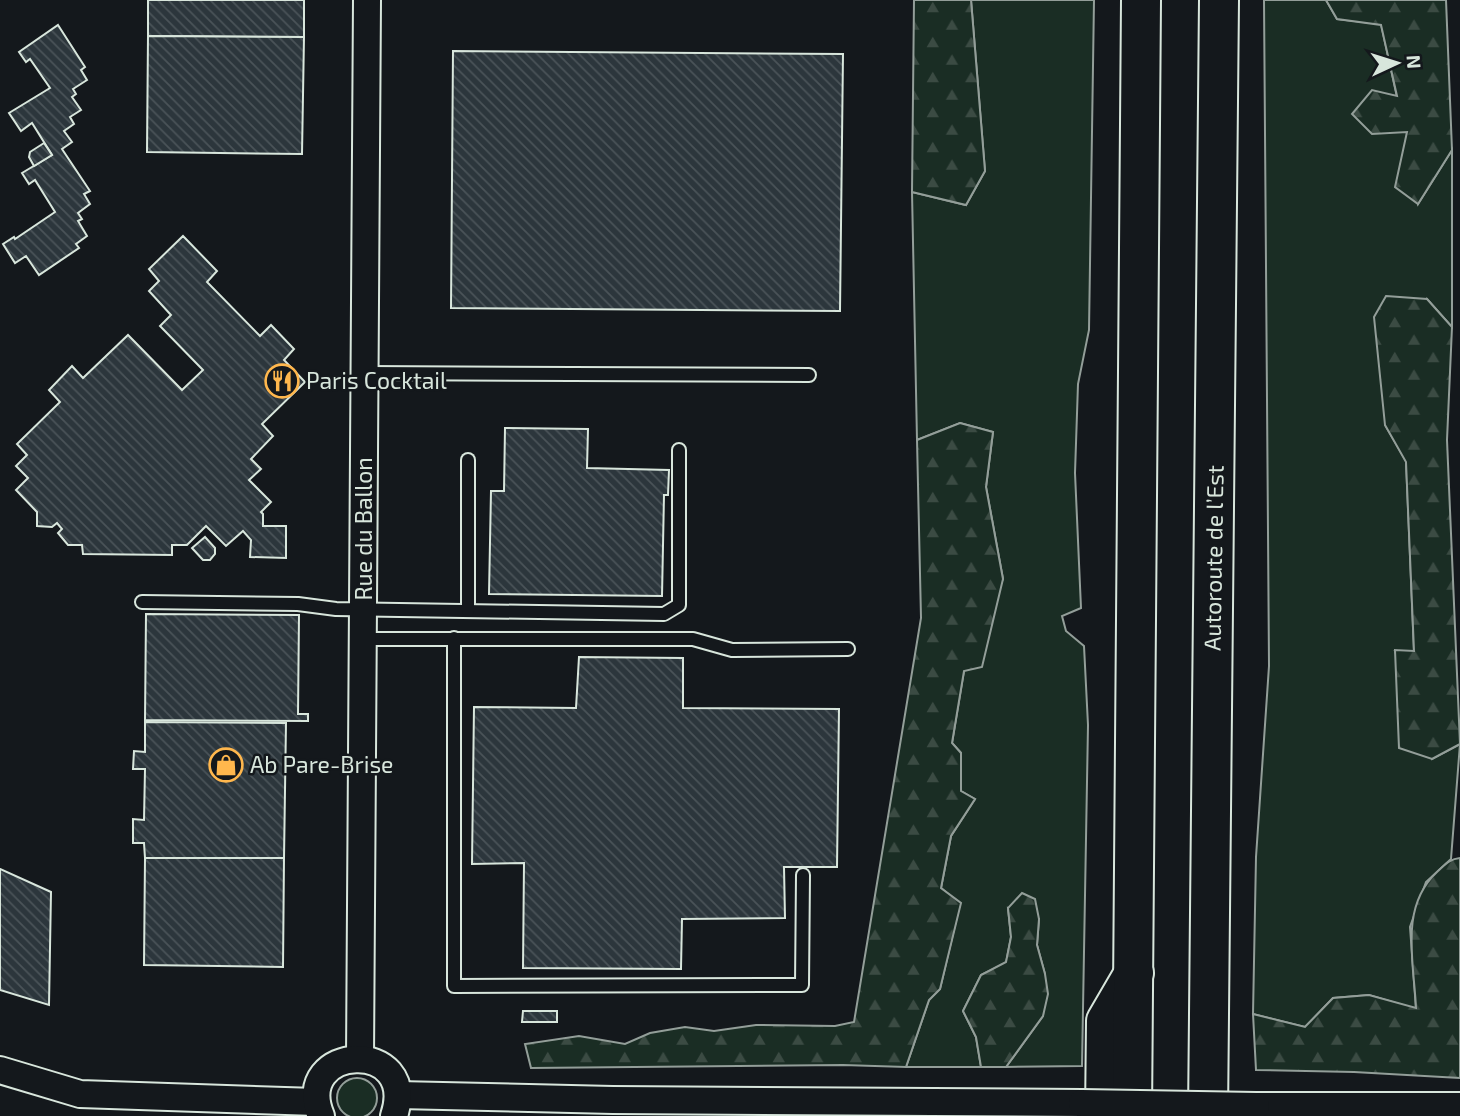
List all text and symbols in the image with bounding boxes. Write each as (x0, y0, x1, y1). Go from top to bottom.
north arrow (1362, 28, 1432, 98)
text: N (1403, 54, 1426, 69)
restaurant icon: Paris Cocktail (263, 362, 301, 400)
place label: Paris Cocktail (306, 366, 447, 394)
street label: Rue du Ballon (349, 457, 377, 601)
street label: Autoroute de l’Est (1197, 465, 1229, 651)
shop icon: Ab Pare-Brise (207, 746, 245, 784)
place label: Ab Pare-Brise (250, 750, 393, 778)

